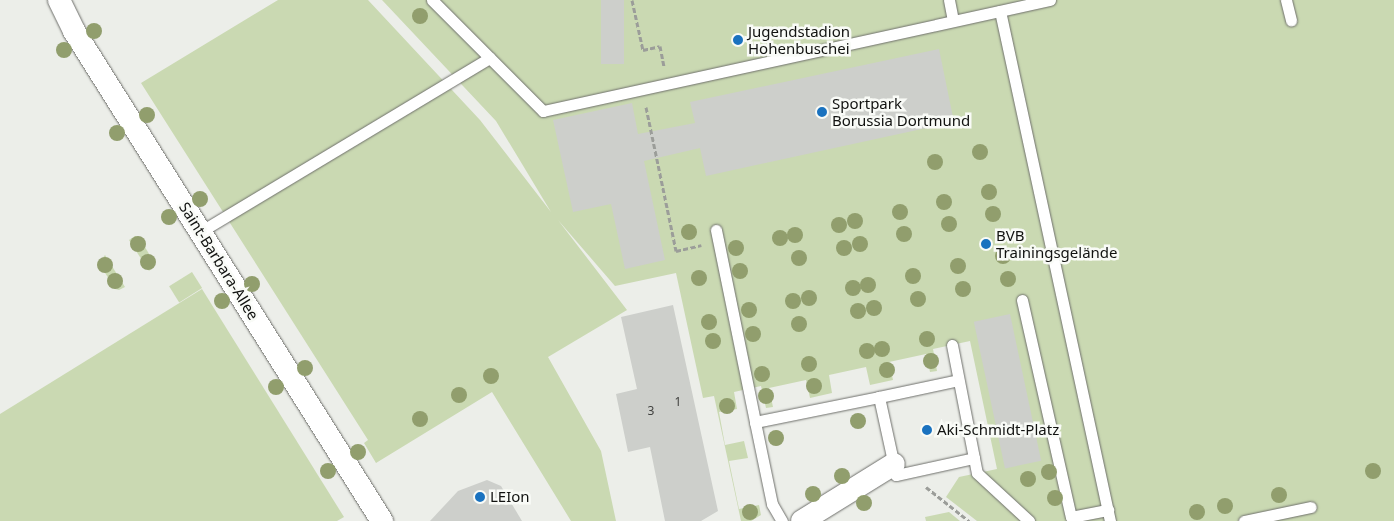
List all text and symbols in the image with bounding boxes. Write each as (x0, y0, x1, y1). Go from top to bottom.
place label: Jugendstadion Hohenbuschei (748, 22, 850, 57)
marker: Jugendstadion Hohenbuschei (732, 34, 744, 46)
place label: Sportpark Borussia Dortmund (832, 94, 970, 129)
marker: Sportpark Borussia Dortmund (816, 106, 828, 118)
street label: Saint-Barbara-Allee (175, 199, 263, 323)
place label: BVB Trainingsgelände (996, 226, 1118, 261)
marker: BVB Trainingsgelände (980, 238, 992, 250)
house number: 1 (675, 395, 681, 409)
house number: 3 (648, 404, 654, 418)
place label: Aki-Schmidt-Platz (937, 421, 1059, 439)
marker: Aki-Schmidt-Platz (921, 424, 933, 436)
place label: LEIon (490, 488, 530, 506)
marker: LEIon (474, 491, 486, 503)

